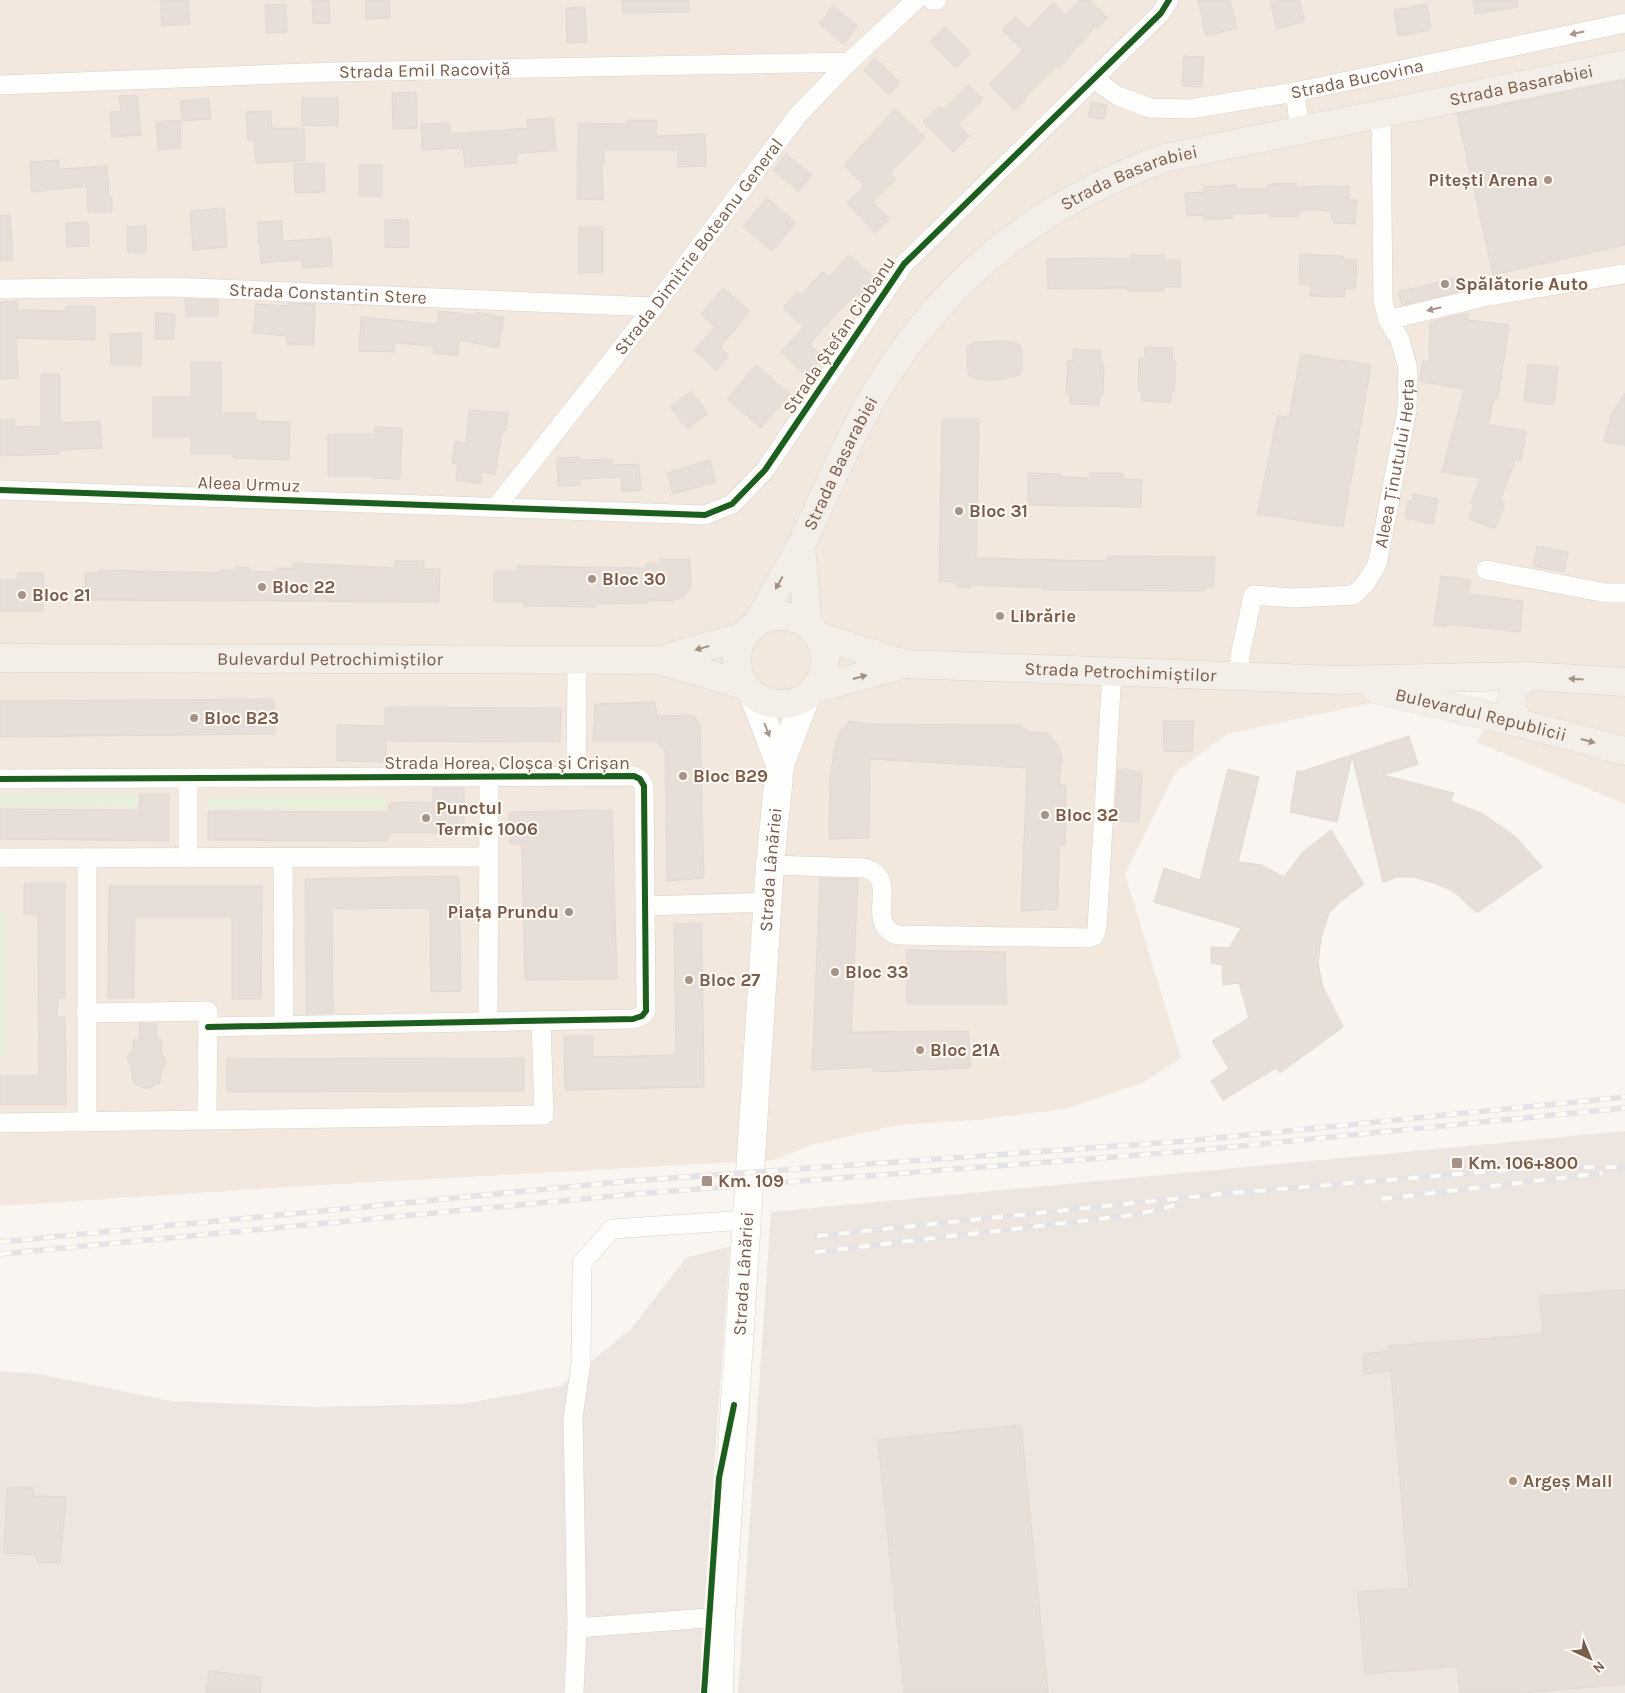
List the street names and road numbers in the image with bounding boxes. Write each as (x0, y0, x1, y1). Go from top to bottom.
street label: Strada Bucovina (1289, 54, 1426, 104)
street label: Strada Emil Racoviță (339, 58, 511, 83)
street label: Strada Basarabiei (1447, 60, 1595, 111)
street label: Strada Dimitrie Boteanu General (609, 134, 788, 359)
street label: Strada Basarabiei (1056, 141, 1199, 215)
street label: Strada Ștefan Ciobanu (778, 252, 900, 418)
street label: Strada Constantin Stere (229, 278, 427, 309)
street label: Aleea Ținutului Herța (1369, 378, 1419, 550)
street label: Strada Basarabiei (799, 392, 882, 534)
street label: Aleea Urmuz (197, 471, 301, 497)
street label: Bulevardul Petrochimiștilor (217, 648, 443, 670)
street label: Strada Petrochimiștilor (1024, 657, 1217, 687)
street label: Bulevardul Republicii (1393, 683, 1569, 746)
street label: Strada Horea, Cloșca și Crișan (384, 752, 630, 774)
street label: Strada Lânăriei (755, 806, 787, 933)
street label: Strada Lânăriei (728, 1211, 758, 1337)

